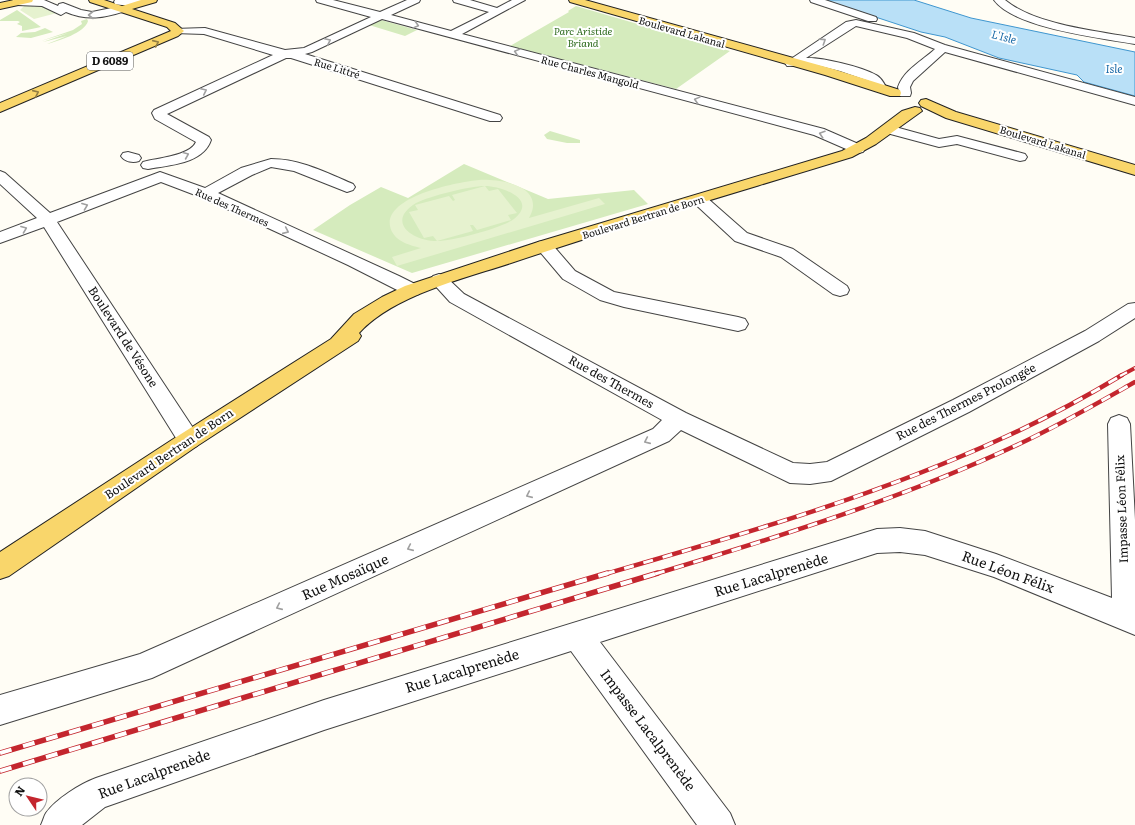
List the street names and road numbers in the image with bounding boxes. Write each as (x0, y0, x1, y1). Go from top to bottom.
street label: Boulevard Lakanal (637, 12, 728, 51)
street label: Rue Charles Mangold (540, 51, 641, 92)
road number: D 6089 (87, 52, 133, 70)
street label: Rue Littré (312, 53, 362, 82)
street label: Boulevard Lakanal (998, 121, 1089, 162)
street label: Rue des Thermes (193, 184, 272, 230)
street label: Boulevard Bertran de Born (580, 191, 706, 242)
street label: Boulevard de Vésone (84, 282, 163, 390)
street label: Rue des Thermes (566, 350, 658, 412)
street label: Rue des Thermes Prolongée (893, 358, 1039, 444)
street label: Boulevard Bertran de Born (100, 403, 237, 503)
street label: Impasse Léon Félix (1110, 454, 1132, 564)
street label: Rue Léon Félix (959, 545, 1057, 597)
street label: Rue Lacalprenède (711, 547, 830, 601)
street label: Rue Mosaïque (298, 548, 391, 604)
street label: Rue Lacalprenède (402, 643, 521, 697)
street label: Impasse Lacalprenède (596, 664, 701, 794)
street label: Rue Lacalprenède (95, 743, 213, 803)

